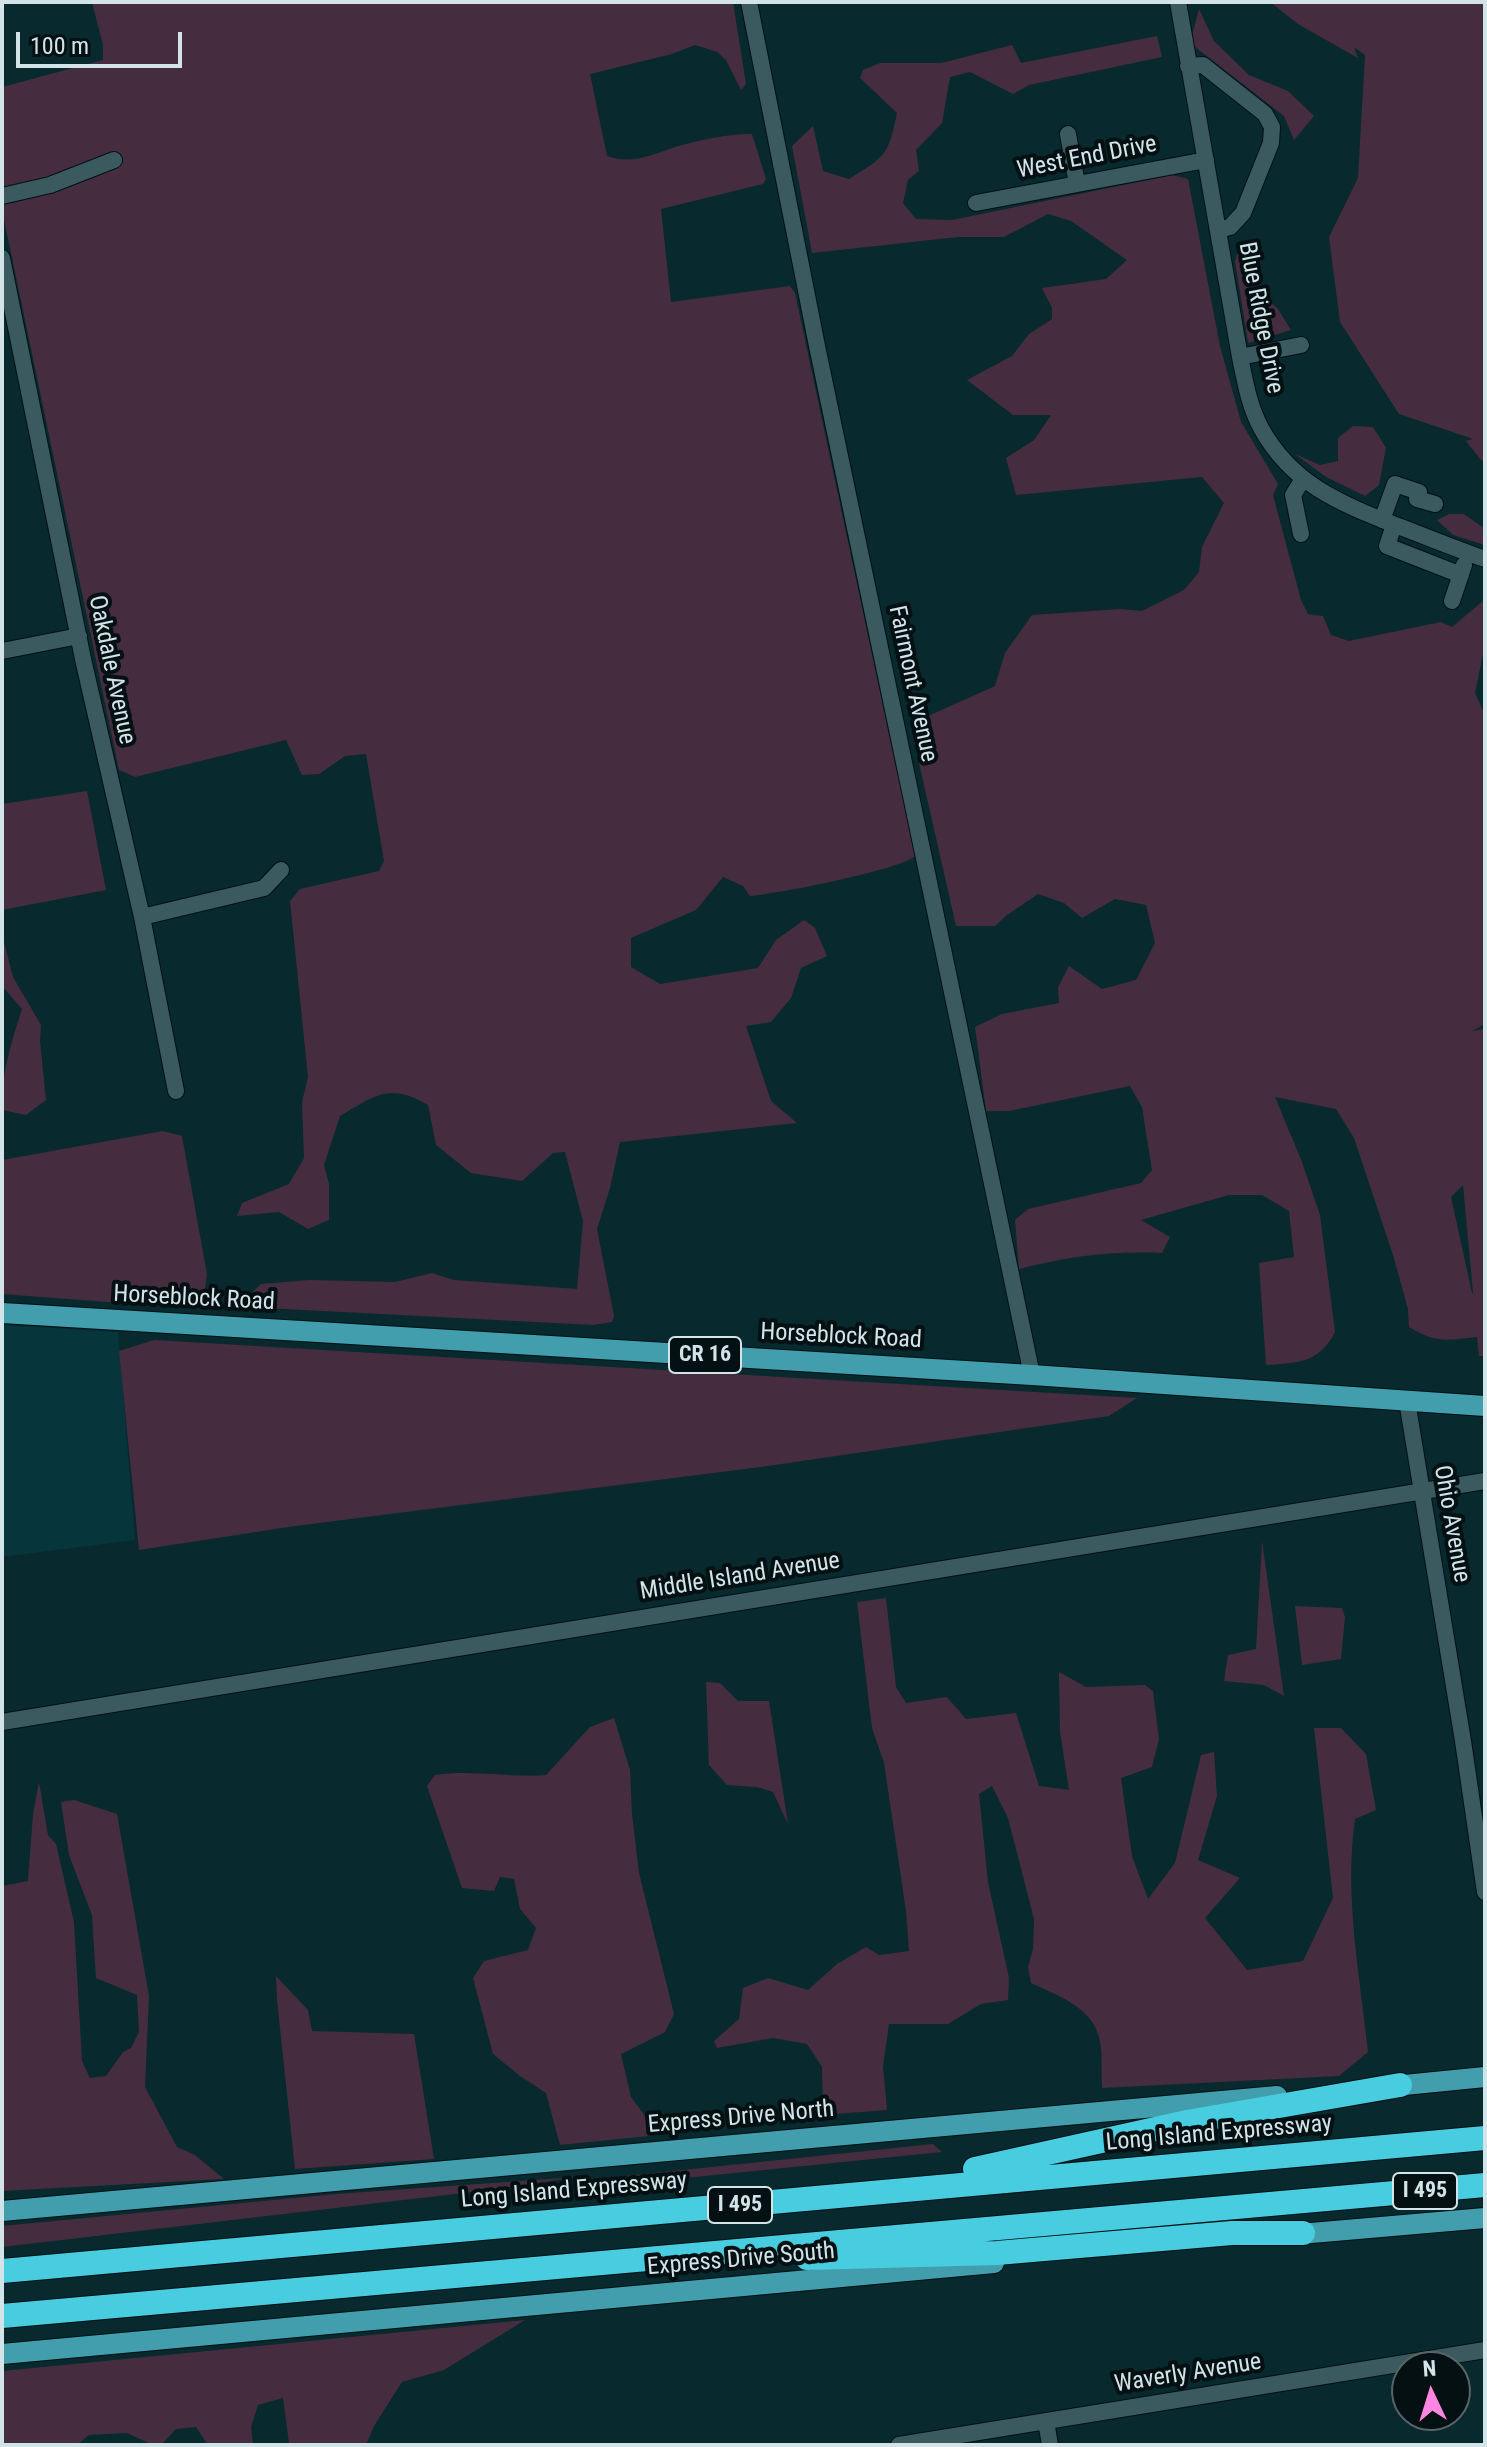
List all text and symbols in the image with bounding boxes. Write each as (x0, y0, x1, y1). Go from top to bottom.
scale bar (20, 16, 186, 66)
text: 100 m (30, 32, 89, 60)
street label: West End Drive (1015, 130, 1159, 186)
street label: Blue Ridge Drive (1231, 240, 1289, 396)
street label: Oakdale Avenue (81, 593, 141, 747)
street label: Fairmont Avenue (881, 603, 943, 765)
street label: Horseblock Road (113, 1280, 275, 1318)
street label: Horseblock Road (760, 1318, 922, 1356)
road number: CR 16 (669, 1337, 741, 1373)
street label: Ohio Avenue (1427, 1463, 1475, 1585)
street label: Middle Island Avenue (638, 1547, 842, 1607)
street label: Express Drive North (647, 2096, 835, 2140)
street label: Long Island Expressway (1105, 2110, 1333, 2158)
street label: Long Island Expressway (460, 2167, 688, 2215)
road number: I 495 (1393, 2173, 1457, 2209)
road number: I 495 (708, 2187, 772, 2223)
street label: Express Drive South (646, 2237, 836, 2283)
street label: Waverly Avenue (1113, 2348, 1263, 2400)
north arrow (1391, 2351, 1471, 2431)
text: N (1422, 2356, 1437, 2381)

